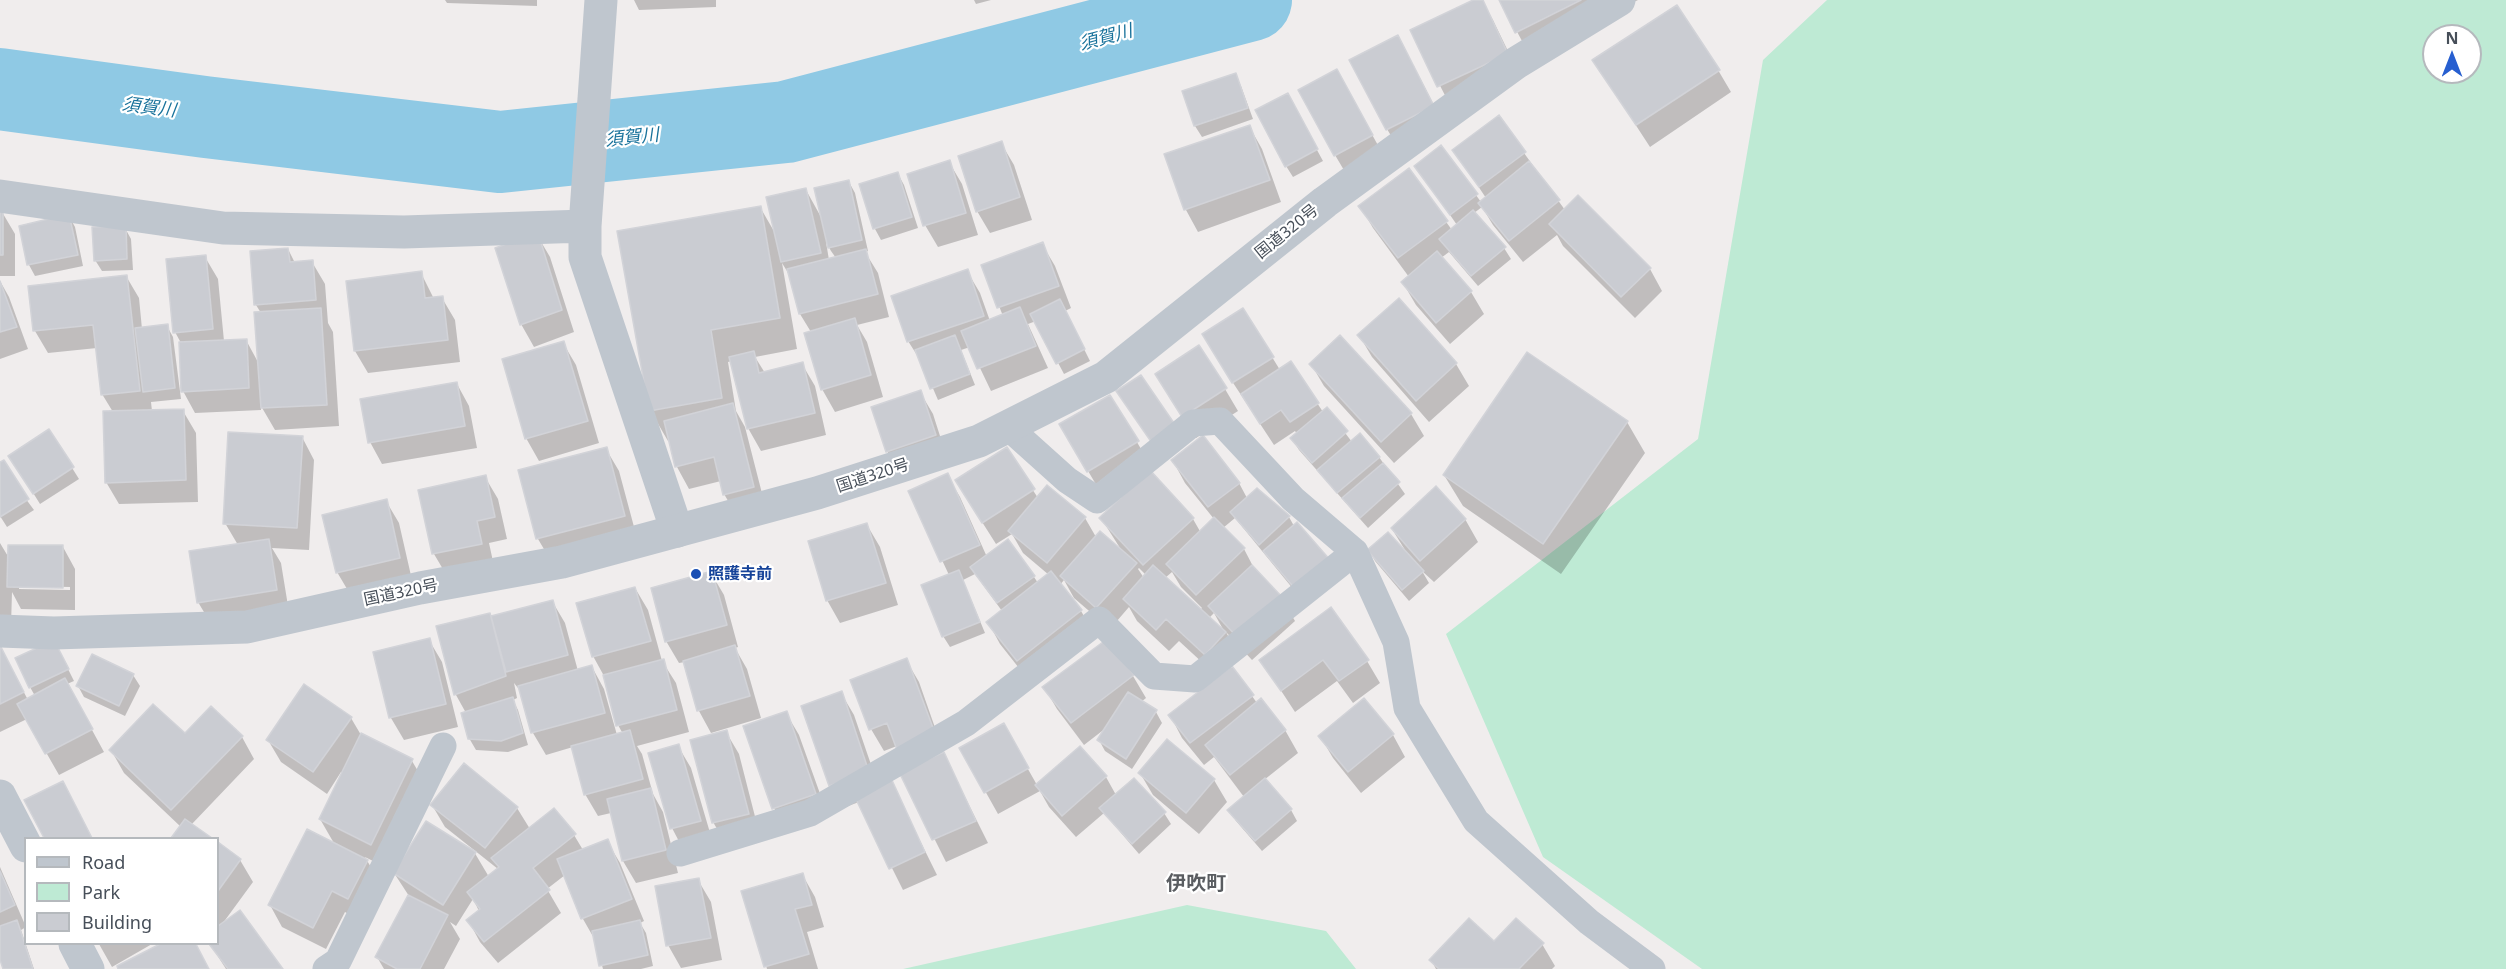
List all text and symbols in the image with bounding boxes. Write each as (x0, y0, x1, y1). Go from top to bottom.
water label: 須賀川 (1077, 21, 1135, 55)
north arrow (2422, 24, 2482, 84)
text: N (2445, 27, 2459, 49)
water label: 須賀川 (121, 94, 177, 122)
water label: 須賀川 (604, 124, 660, 152)
street label: 国道320号 (1252, 201, 1322, 263)
street label: 国道320号 (834, 455, 912, 497)
place label: 照護寺前 (708, 564, 772, 584)
marker: 照護寺前 (689, 567, 703, 581)
street label: 国道320号 (362, 576, 440, 610)
legend (24, 837, 219, 945)
text: Road (82, 850, 125, 874)
district label: 伊吹町 (1166, 872, 1226, 896)
text: Park (82, 880, 120, 904)
text: Building (82, 910, 152, 934)

